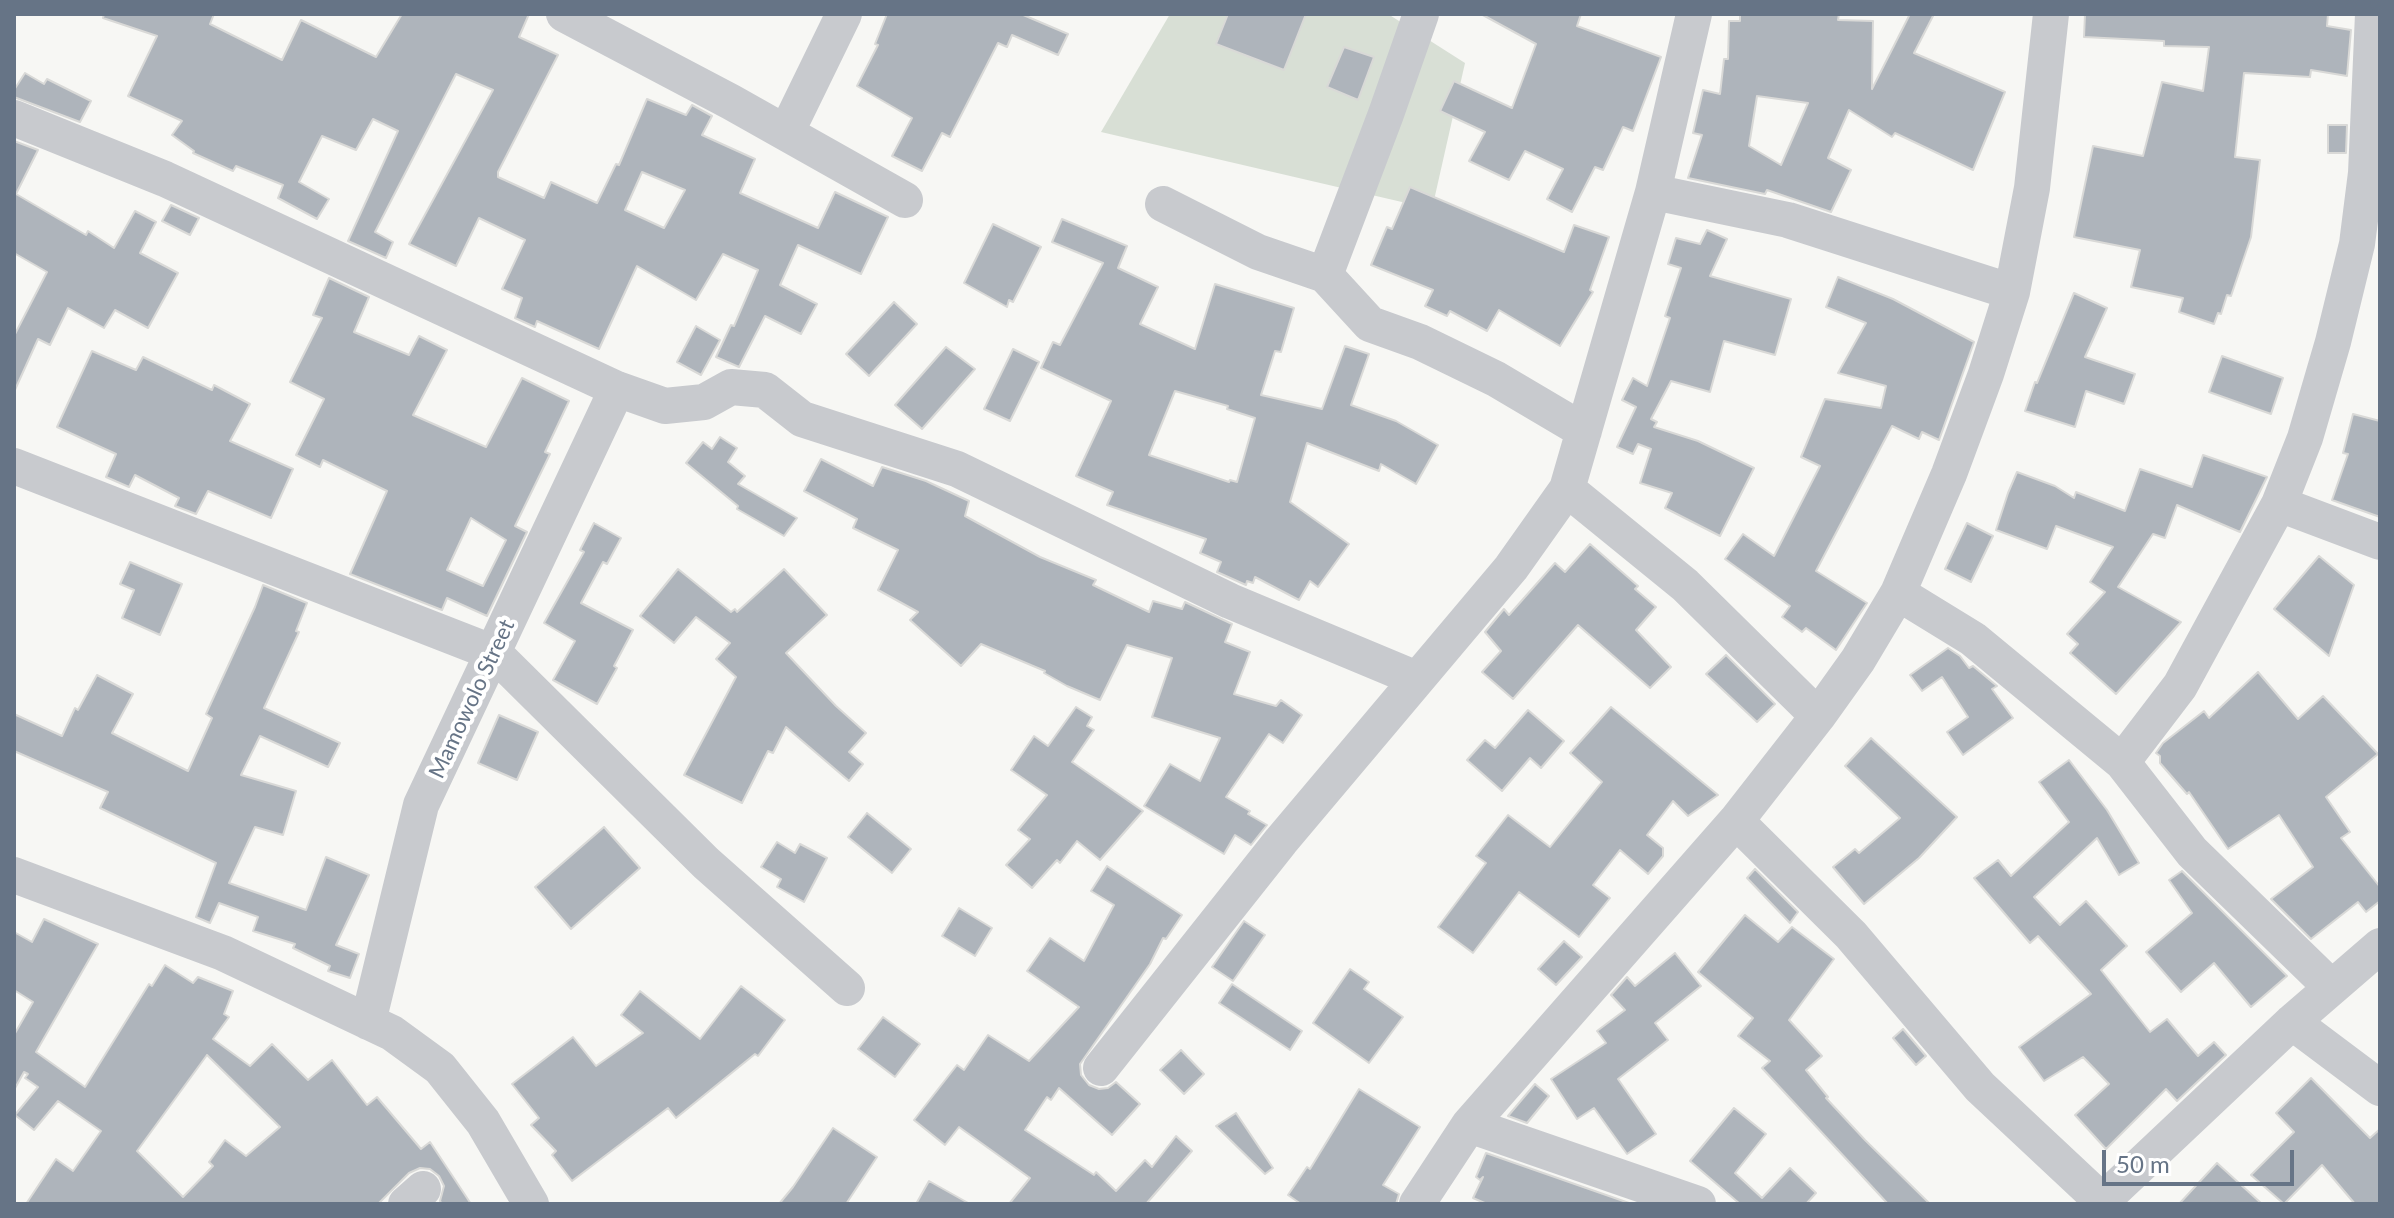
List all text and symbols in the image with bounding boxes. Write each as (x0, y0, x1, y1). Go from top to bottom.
street label: Mamowolo Street (424, 615, 520, 783)
scale bar (2106, 1134, 2298, 1184)
text: 50 m (2116, 1149, 2170, 1178)

